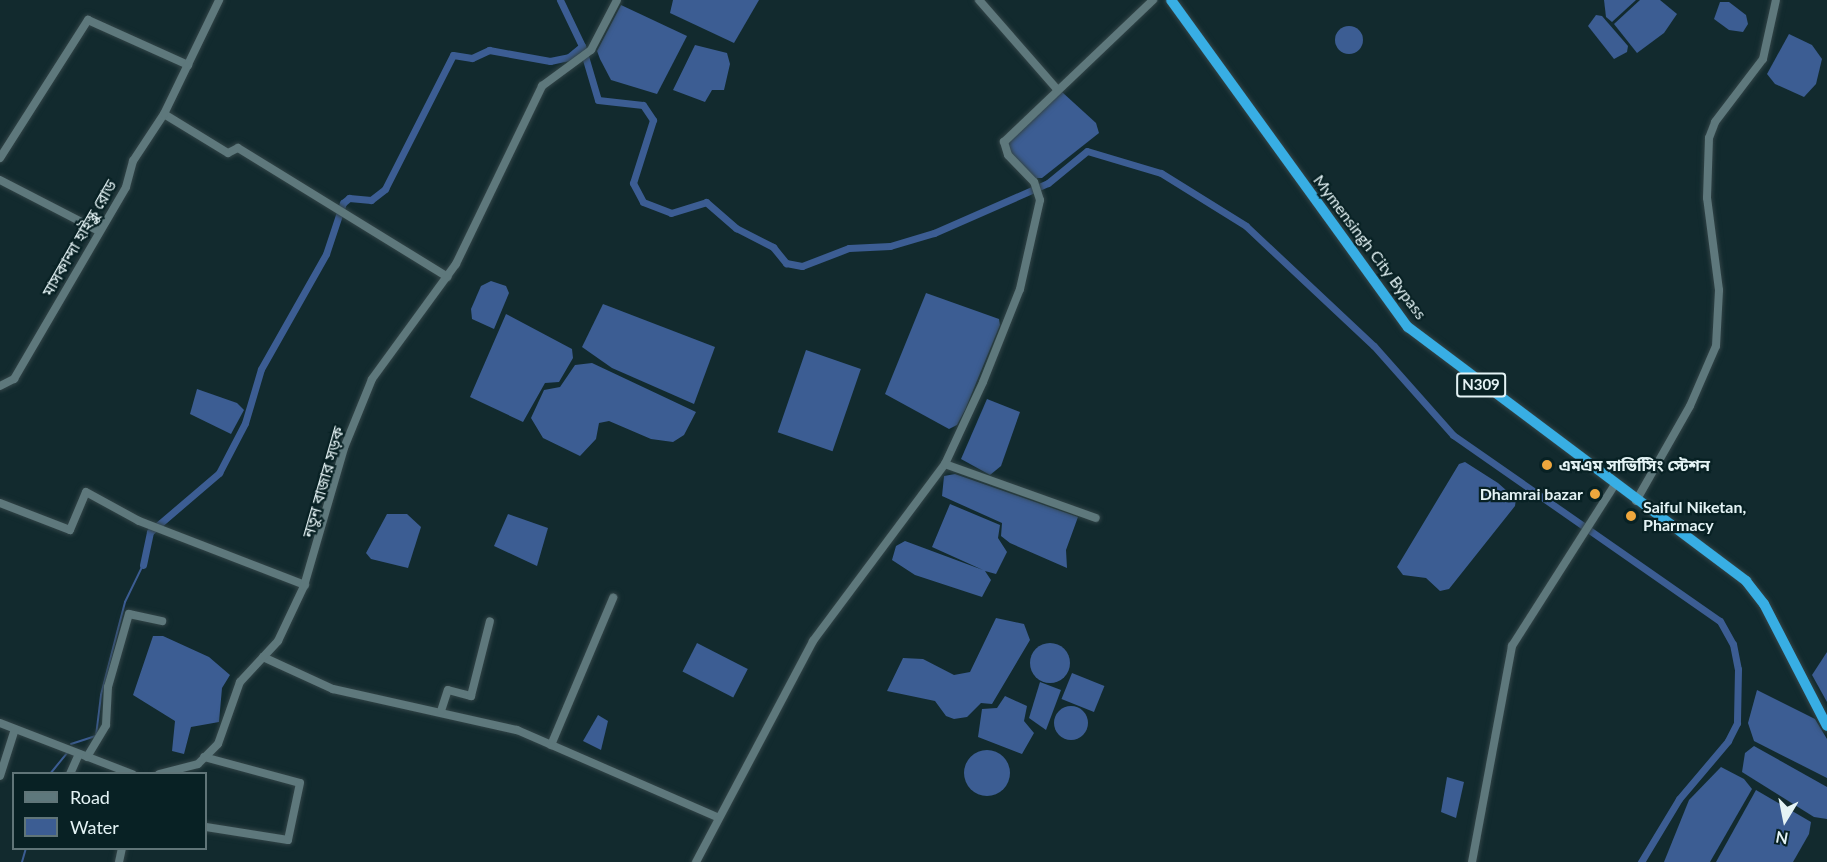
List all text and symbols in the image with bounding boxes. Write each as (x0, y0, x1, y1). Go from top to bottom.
street label: Mymensingh City Bypass (1309, 171, 1431, 323)
street label: মাসকান্দা হাইস্কুল রোড (38, 176, 120, 300)
road number: N309 (1456, 373, 1506, 397)
street label: নতুন বাজার সড়ক (298, 424, 348, 540)
place label: এমএম সাভ‌িসি‌িং স্ট‌েশন (1559, 455, 1710, 475)
marker: এমএম সাভ‌িসি‌িং স্ট‌েশন (1540, 458, 1554, 472)
place label: Dhamrai bazar (1480, 484, 1583, 504)
marker: Dhamrai bazar (1588, 487, 1602, 501)
place label: Saiful Niketan, Pharmacy (1643, 497, 1746, 535)
marker: Saiful Niketan, Pharmacy (1624, 509, 1638, 523)
legend (12, 772, 207, 850)
text: Road (70, 786, 110, 808)
north arrow (1755, 790, 1815, 850)
text: Water (70, 816, 119, 838)
text: N (1774, 828, 1790, 849)

